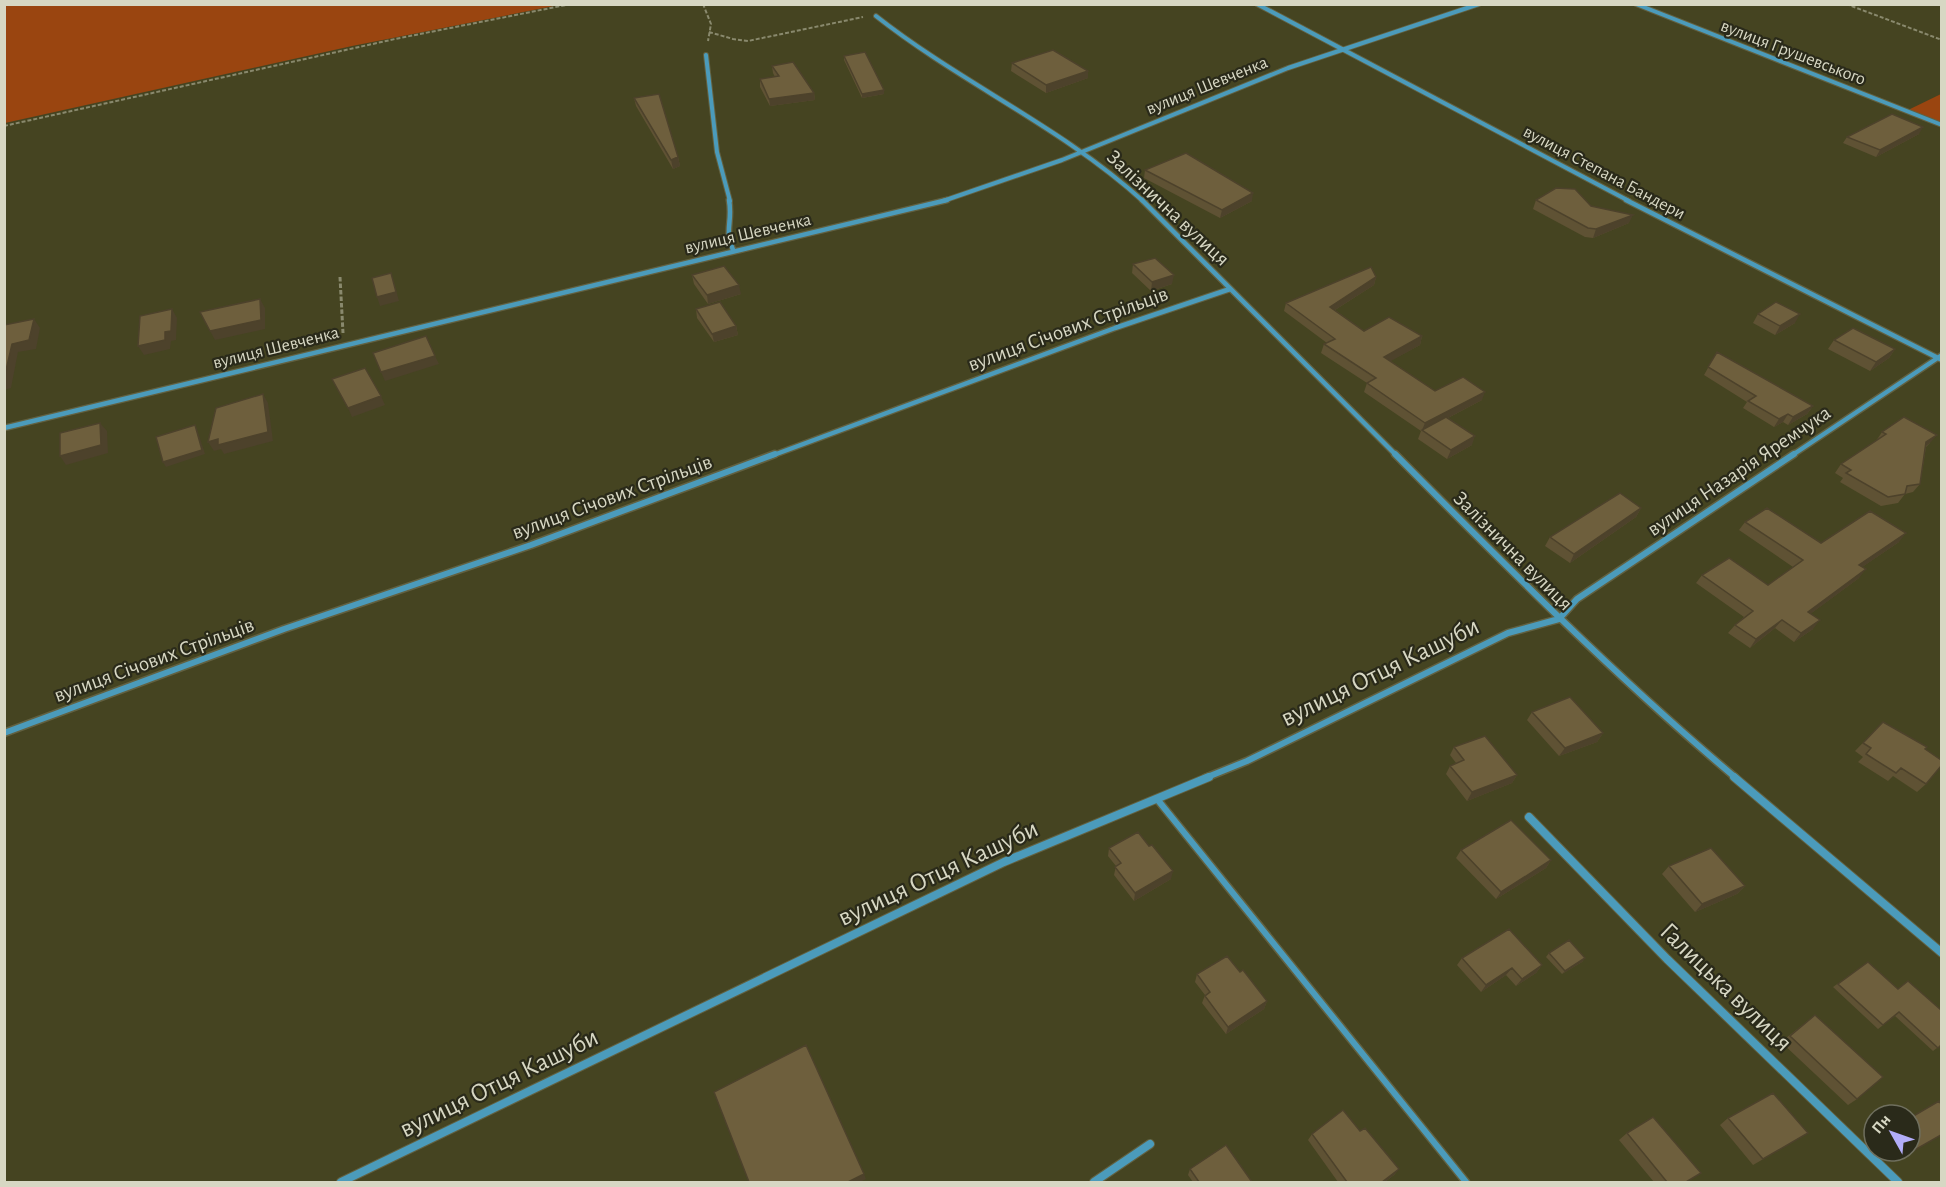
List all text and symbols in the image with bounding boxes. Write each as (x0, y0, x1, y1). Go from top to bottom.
street label: вулиця Грушевського (1718, 17, 1868, 89)
street label: вулиця Шевченка (1144, 53, 1270, 119)
street label: вулиця Степана Бандери (1520, 123, 1688, 223)
street label: Залізнична вулиця (1103, 146, 1233, 270)
street label: вулиця Шевченка (683, 211, 813, 257)
street label: вулиця Січових Стрільців (965, 283, 1171, 375)
street label: вулиця Шевченка (211, 324, 341, 372)
street label: вулиця Назарія Яремчука (1643, 402, 1835, 540)
street label: вулиця Січових Стрільців (509, 451, 715, 543)
street label: Залізнична вулиця (1449, 487, 1577, 615)
street label: вулиця Отця Кашуби (1277, 613, 1483, 731)
street label: вулиця Січових Стрільців (51, 614, 257, 706)
street label: вулиця Отця Кашуби (834, 815, 1042, 931)
street label: Галицька вулиця (1655, 918, 1797, 1056)
street label: вулиця Отця Кашуби (396, 1024, 602, 1142)
north arrow (1862, 1103, 1922, 1163)
text: Пн (1869, 1111, 1894, 1137)

